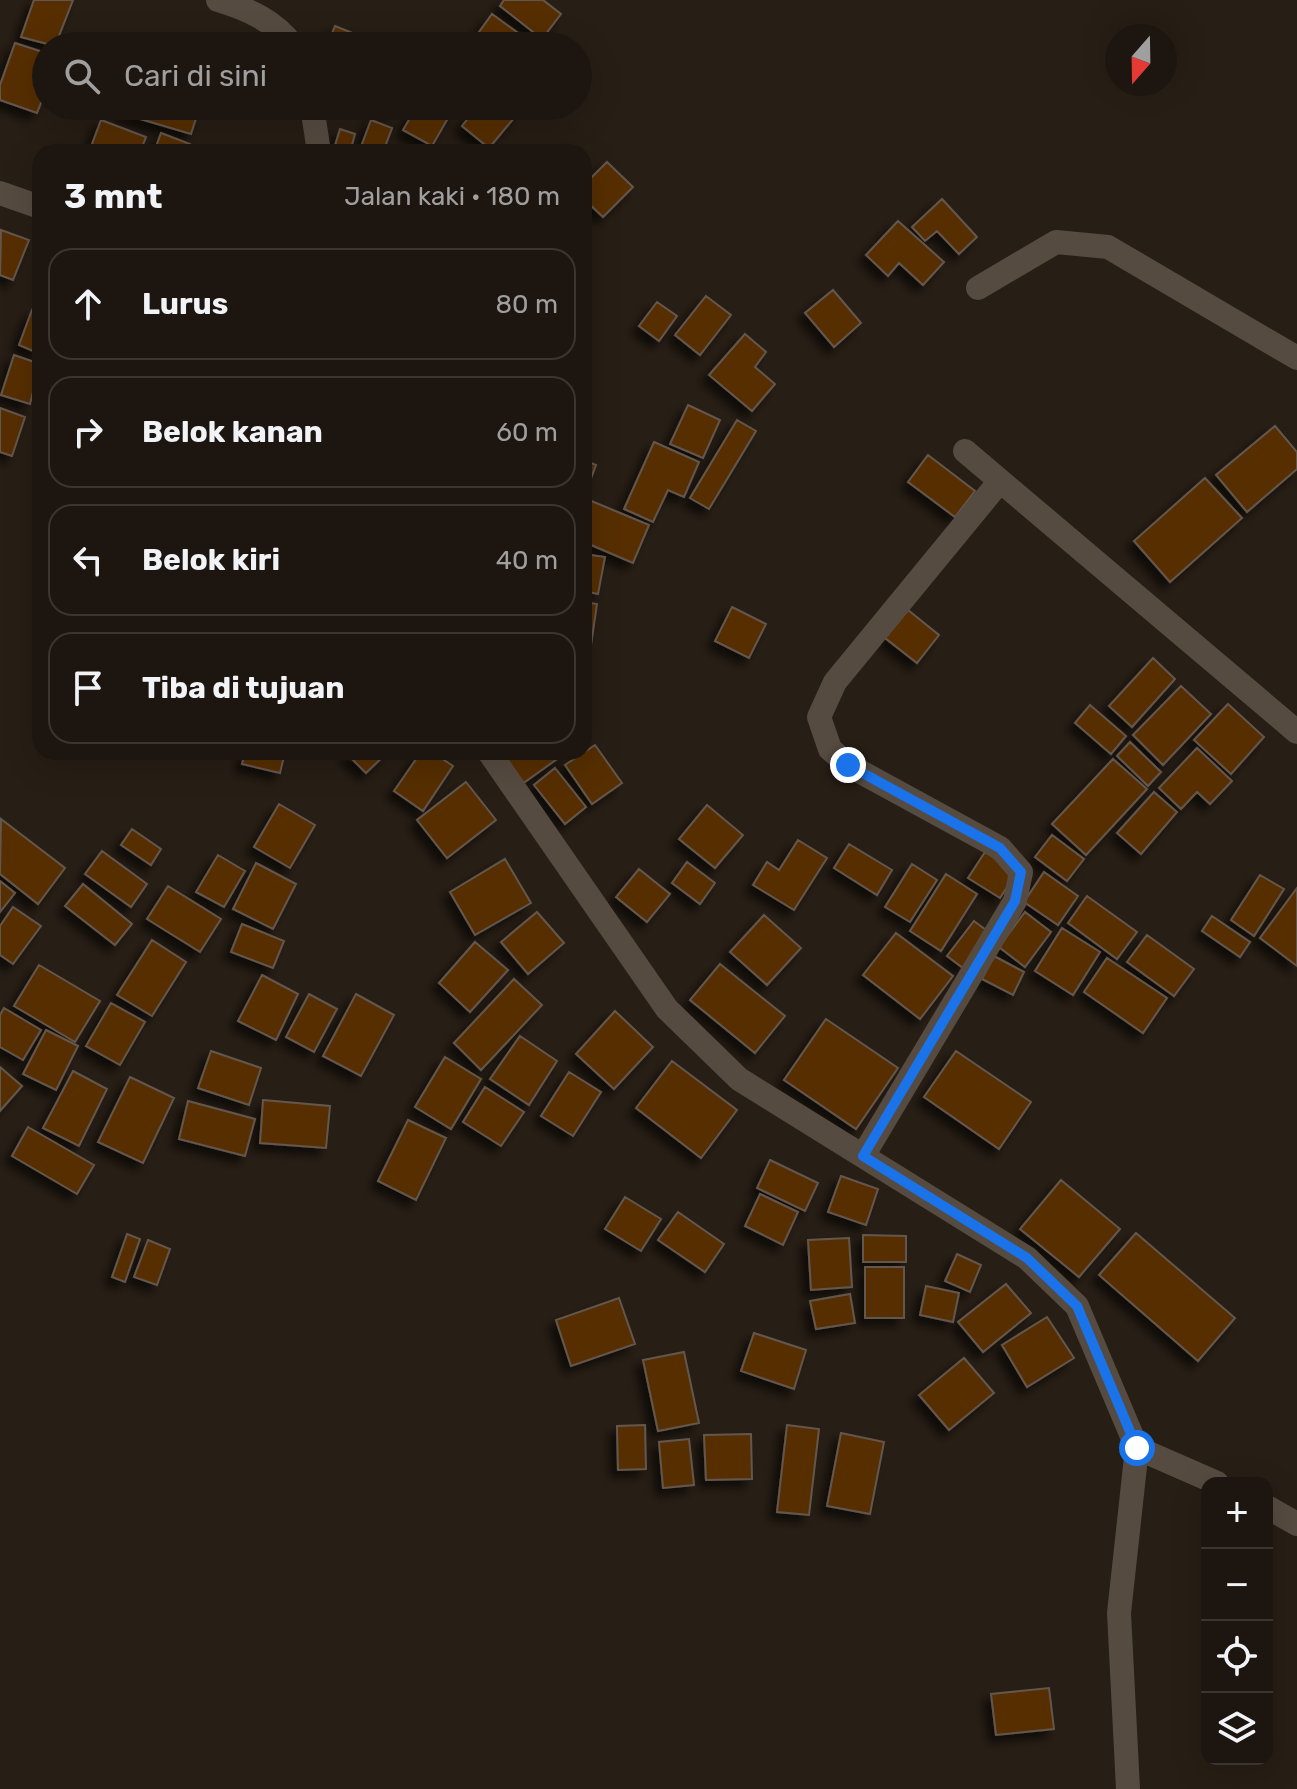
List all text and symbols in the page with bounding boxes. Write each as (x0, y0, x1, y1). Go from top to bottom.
north arrow (1105, 24, 1177, 96)
search box (32, 32, 592, 120)
icon: search (60, 54, 104, 98)
text: Cari di sini (124, 58, 267, 94)
text: 3 mnt (64, 176, 162, 217)
text: Jalan kaki · 180 m (344, 181, 560, 212)
icon: ahead (66, 282, 110, 326)
text: Lurus (142, 286, 228, 322)
text: 80 m (495, 289, 558, 320)
icon: right (66, 410, 110, 454)
text: Belok kanan (142, 414, 323, 450)
text: 60 m (496, 417, 558, 448)
icon: left (66, 538, 110, 582)
text: Belok kiri (142, 542, 280, 578)
text: 40 m (496, 545, 558, 576)
icon: arrive (66, 666, 110, 710)
text: Tiba di tujuan (142, 670, 344, 706)
route end (830, 747, 866, 783)
route start (1119, 1430, 1155, 1466)
map controls (1201, 1477, 1273, 1765)
button: + (1201, 1477, 1273, 1549)
button: − (1201, 1549, 1273, 1621)
button: locate (1201, 1621, 1273, 1693)
button: layers (1201, 1693, 1273, 1765)

